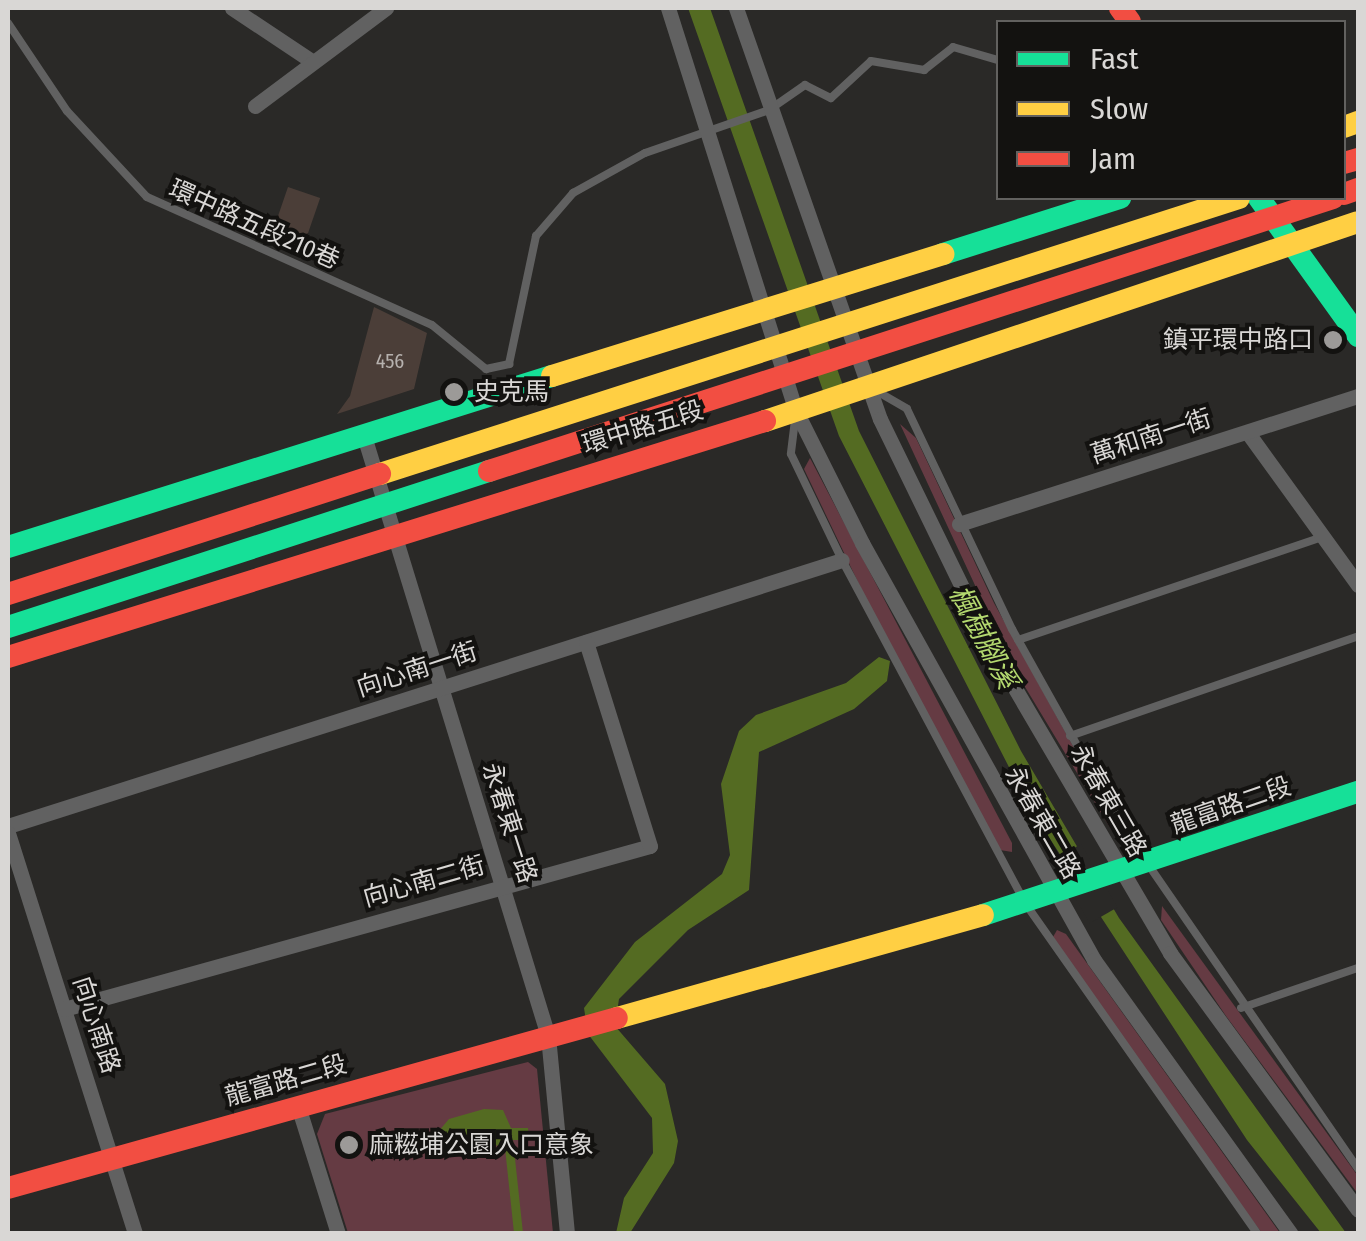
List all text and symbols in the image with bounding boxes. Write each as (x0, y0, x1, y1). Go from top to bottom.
legend (996, 20, 1346, 200)
text: Fast (1090, 41, 1138, 77)
text: Slow (1090, 91, 1148, 127)
text: Jam (1090, 141, 1136, 177)
street label: 環中路五段210巷 (164, 174, 344, 276)
place label: 鎮平環中路口 (1163, 325, 1313, 355)
marker: 鎮平環中路口 (1322, 329, 1344, 351)
house number: 456 (376, 349, 404, 373)
place label: 史克馬 (474, 377, 549, 407)
marker: 史克馬 (443, 381, 465, 403)
street label: 環中路五段 (579, 395, 707, 461)
street label: 萬和南一街 (1087, 403, 1215, 471)
water label: 楓樹腳溪 (942, 580, 1024, 694)
street label: 向心南一街 (353, 636, 481, 704)
street label: 永春東三路 (1064, 739, 1152, 863)
street label: 永春東一路 (475, 759, 543, 887)
street label: 永春東二路 (998, 761, 1086, 885)
street label: 龍富路二段 (1167, 771, 1295, 841)
street label: 向心南二街 (360, 850, 488, 914)
street label: 向心南路 (66, 973, 126, 1077)
street label: 龍富路二段 (222, 1049, 350, 1113)
place label: 麻糍埔公園入口意象 (369, 1130, 594, 1160)
marker: 麻糍埔公園入口意象 (338, 1134, 360, 1156)

